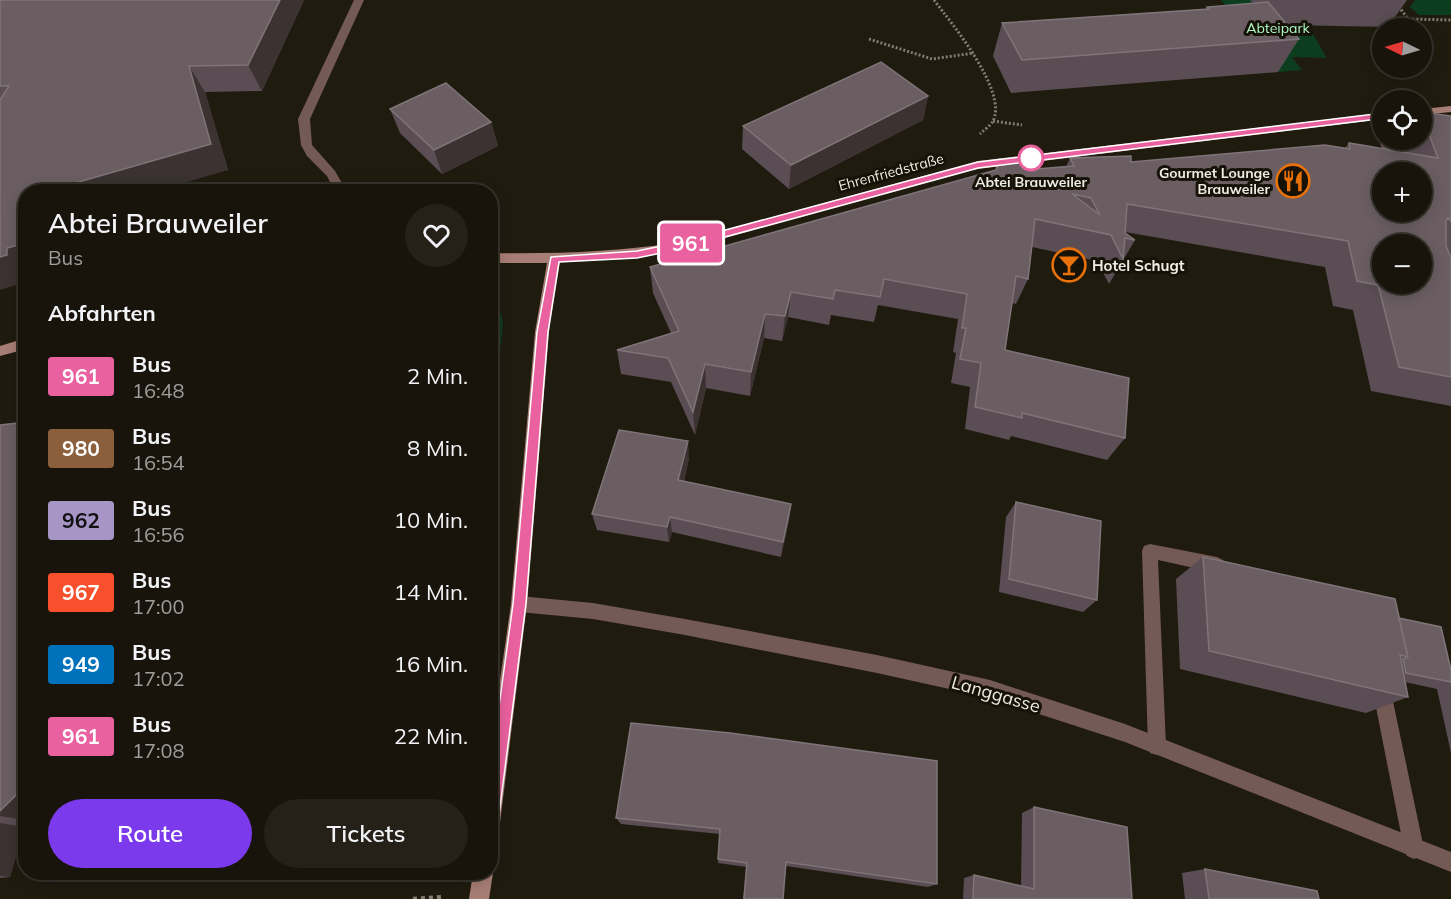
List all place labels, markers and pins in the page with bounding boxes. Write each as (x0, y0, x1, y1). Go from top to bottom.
marker: Abtei Brauweiler (1018, 145, 1044, 171)
restaurant icon: Gourmet Lounge Brauweiler (1275, 163, 1311, 199)
place label: Gourmet Lounge Brauweiler (1159, 164, 1270, 198)
place label: Abtei Brauweiler (975, 173, 1087, 191)
bar icon: Hotel Schugt (1051, 247, 1087, 283)
place label: Hotel Schugt (1092, 256, 1185, 275)

